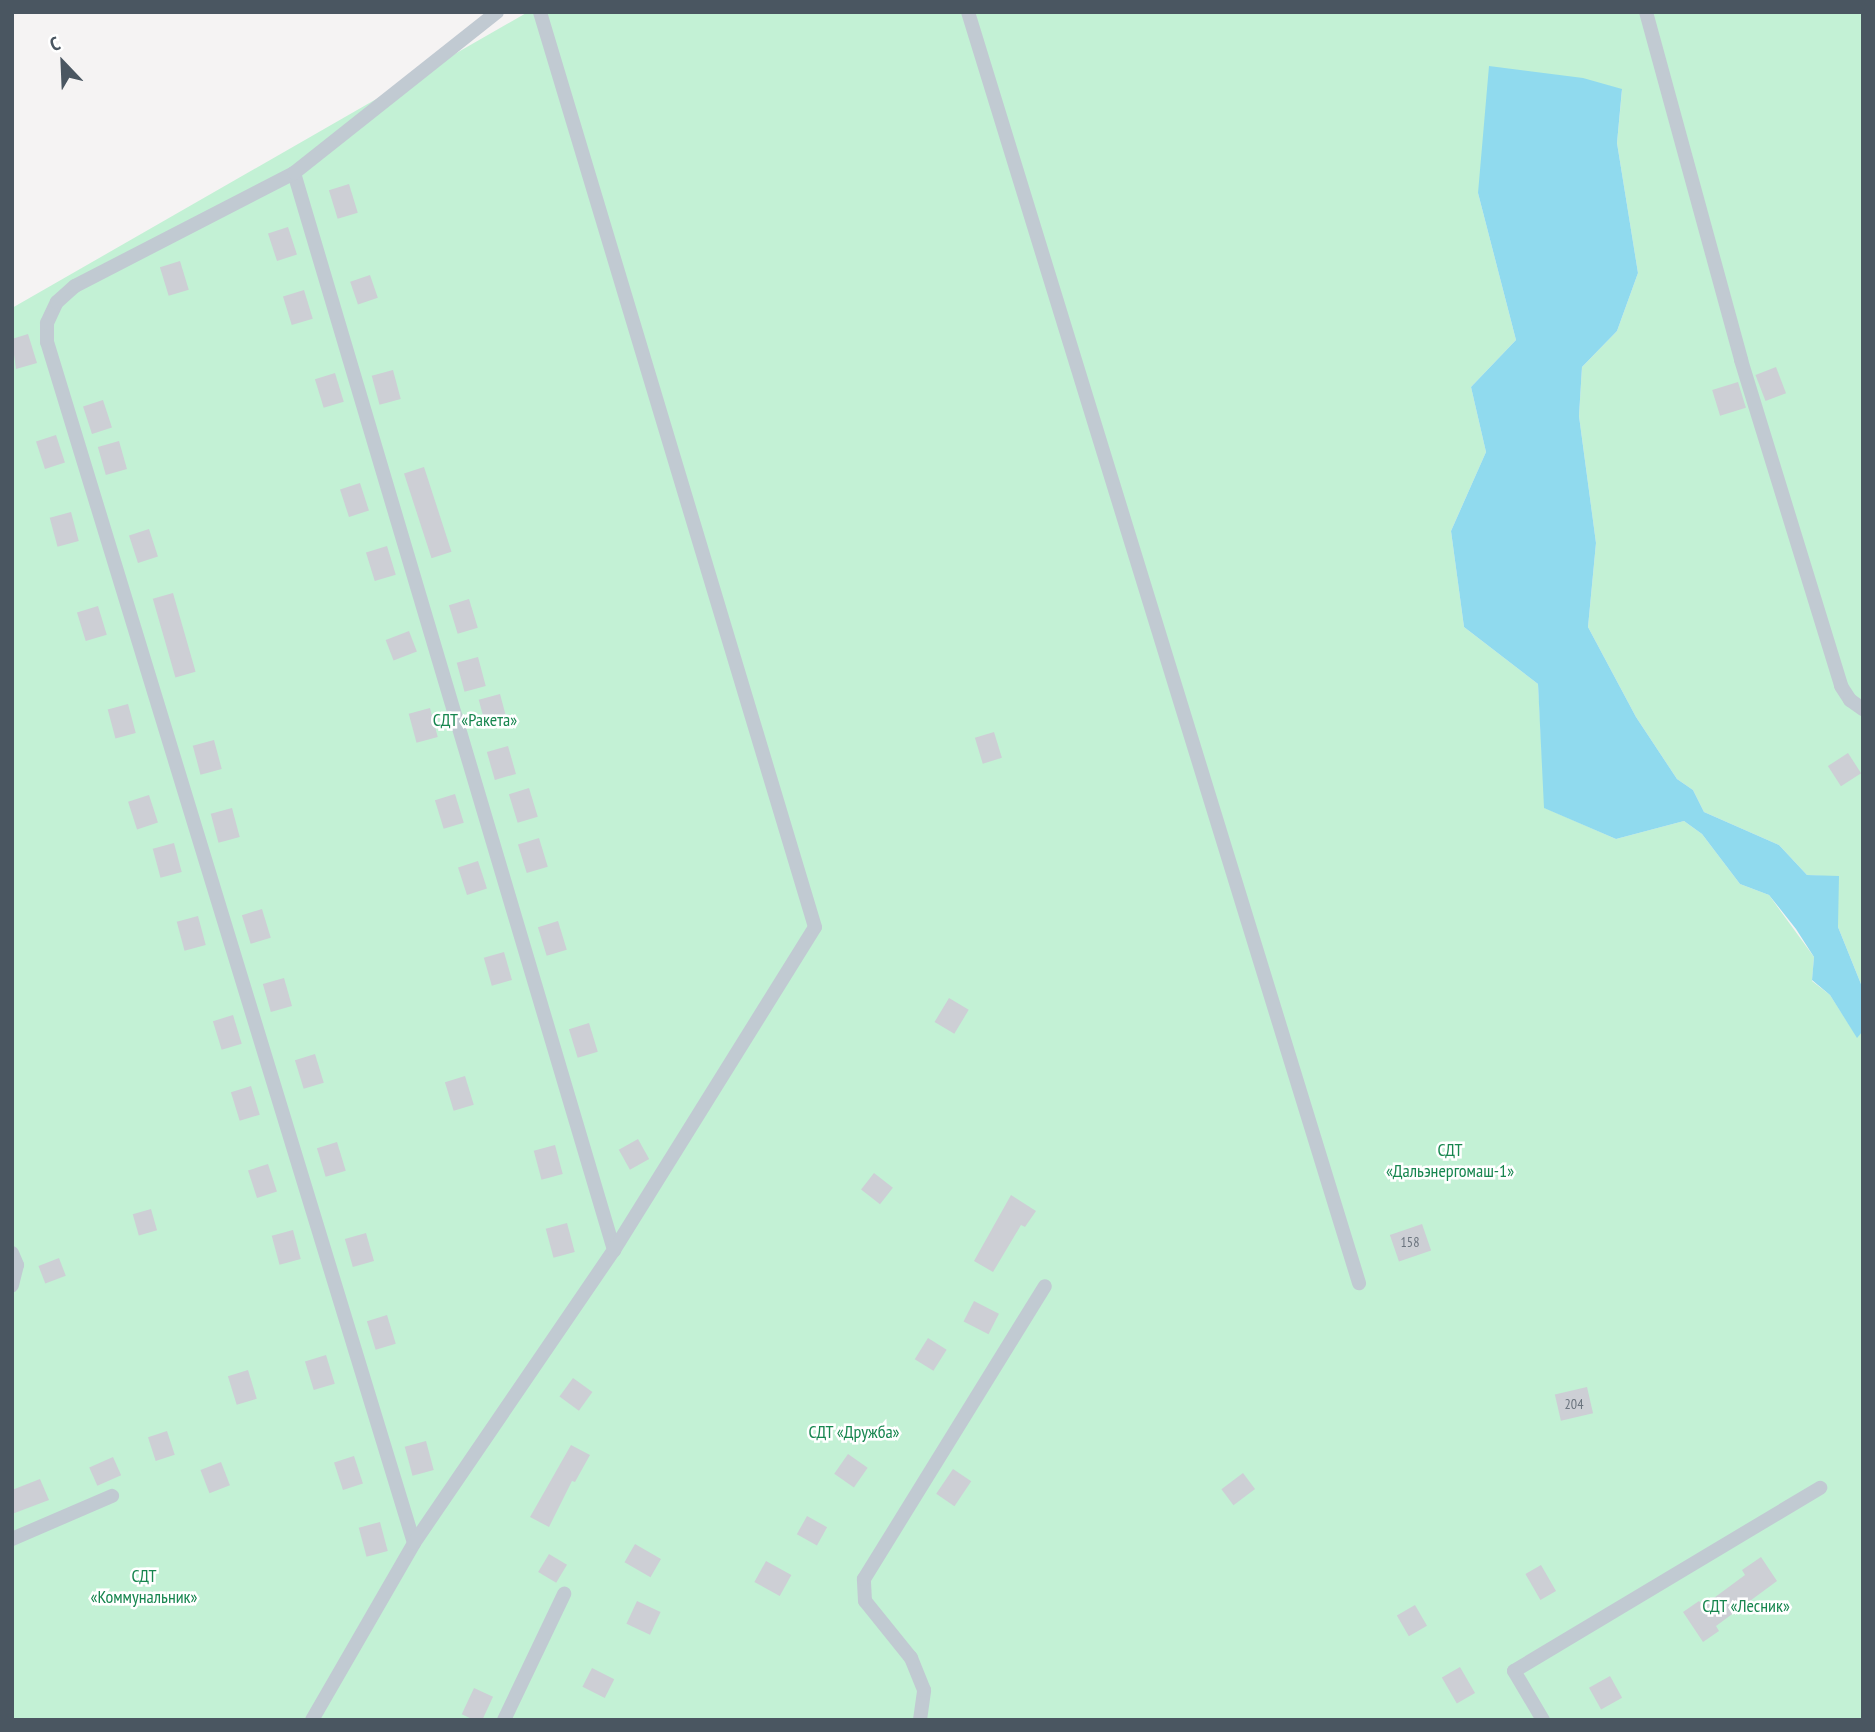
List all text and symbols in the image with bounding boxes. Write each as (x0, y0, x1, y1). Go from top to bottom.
north arrow (28, 28, 98, 98)
text: С (46, 31, 63, 56)
park label: СДТ «Ракета» (433, 709, 517, 731)
park label: СДТ «Дальэнергомаш-1» (1386, 1140, 1514, 1182)
house number: 158 (1401, 1234, 1419, 1250)
house number: 204 (1565, 1396, 1583, 1412)
park label: СДТ «Дружба» (808, 1421, 900, 1443)
park label: СДТ «Коммунальник» (90, 1566, 198, 1608)
park label: СДТ «Лесник» (1702, 1595, 1790, 1617)

